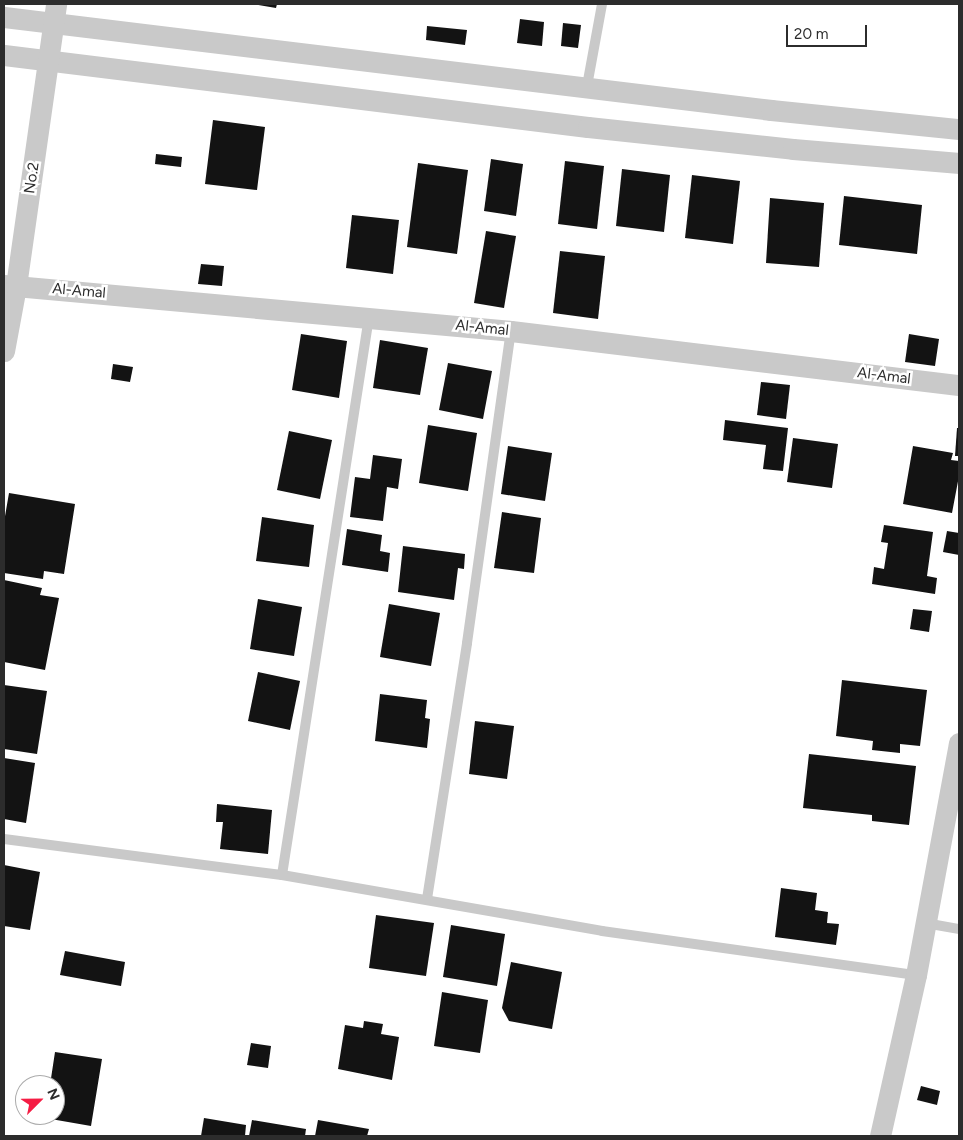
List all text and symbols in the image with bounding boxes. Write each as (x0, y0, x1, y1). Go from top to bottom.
scale bar (788, 15, 869, 47)
text: 20 m (794, 25, 828, 43)
street label: No.2 (21, 161, 43, 195)
street label: Al-Amal (52, 280, 106, 302)
street label: Al-Amal (454, 316, 510, 340)
street label: Al-Amal (856, 364, 912, 388)
north arrow (15, 1075, 65, 1125)
text: N (43, 1086, 63, 1103)

